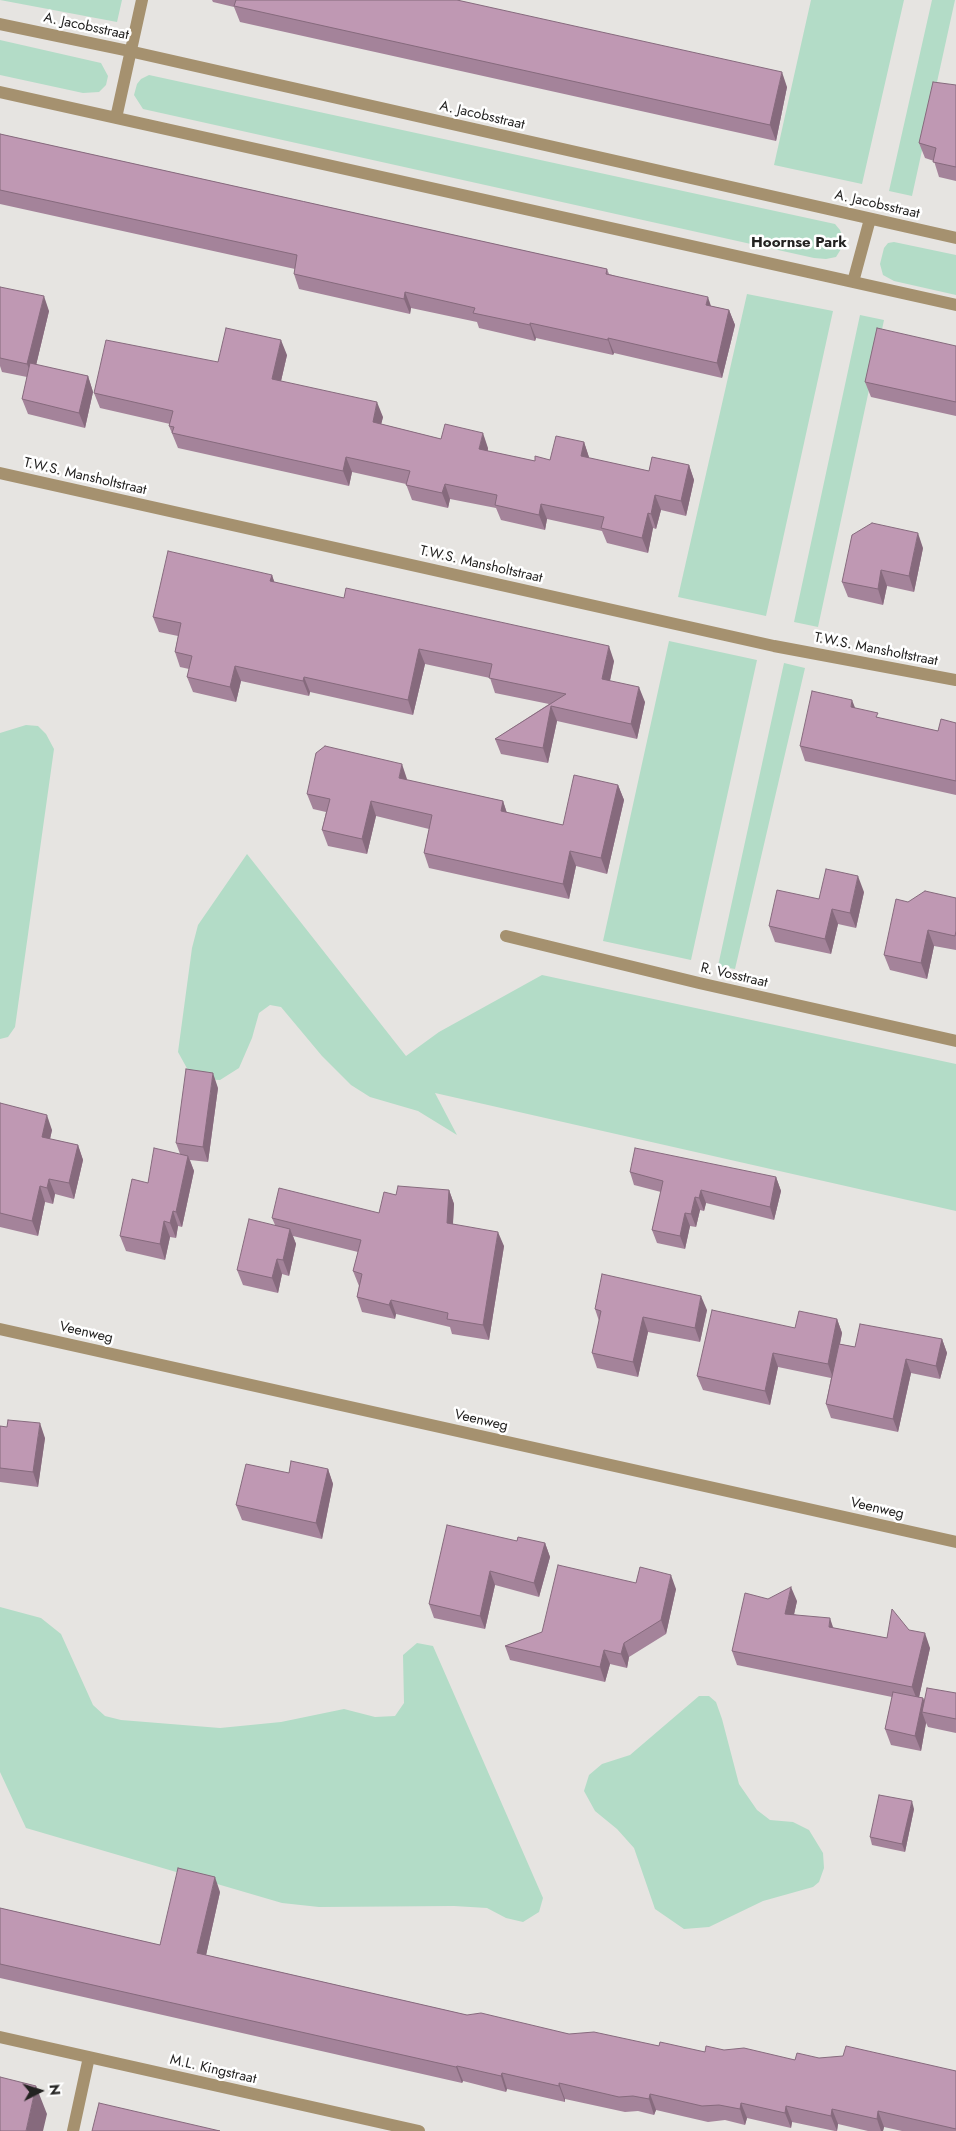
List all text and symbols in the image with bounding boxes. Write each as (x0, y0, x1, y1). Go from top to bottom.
street label: A. Jacobsstraat (42, 10, 130, 44)
street label: A. Jacobsstraat (438, 98, 526, 134)
street label: A. Jacobsstraat (833, 187, 921, 223)
district label: Hoornse Park (751, 234, 847, 252)
street label: T.W.S. Mansholtstraat (22, 455, 148, 499)
street label: T.W.S. Mansholtstraat (418, 543, 544, 587)
street label: T.W.S. Mansholtstraat (813, 630, 939, 670)
street label: R. Vosstraat (699, 960, 769, 992)
street label: Veenweg (58, 1319, 114, 1347)
street label: Veenweg (453, 1407, 509, 1435)
street label: Veenweg (849, 1495, 905, 1523)
street label: M.L. Kingstraat (168, 2052, 258, 2088)
north arrow (15, 2066, 65, 2116)
text: N (44, 2083, 65, 2096)

